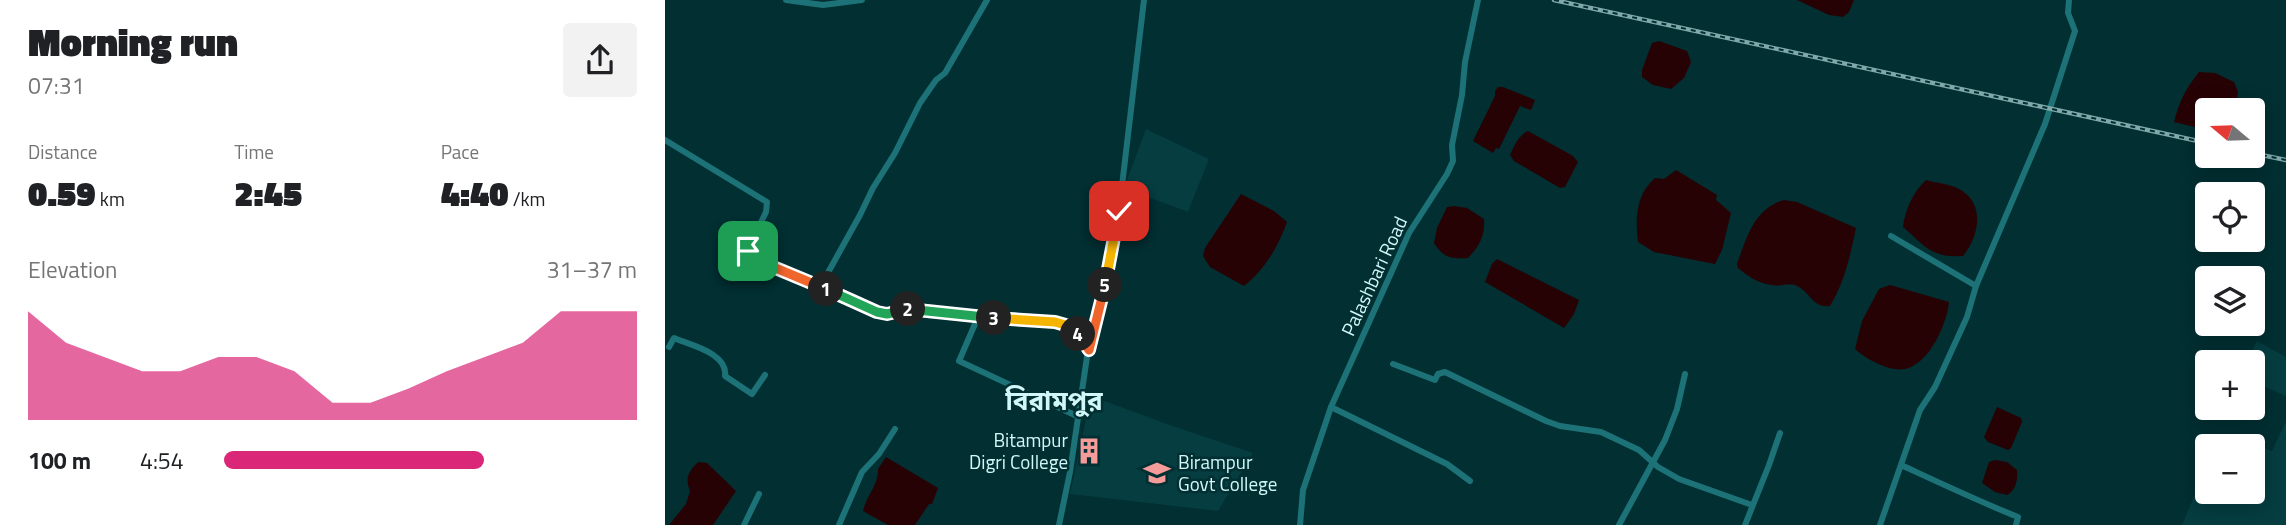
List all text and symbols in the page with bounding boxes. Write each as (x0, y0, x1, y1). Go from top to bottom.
text: Morning run (28, 13, 238, 71)
button: share (563, 23, 637, 97)
text: 07:31 (28, 68, 85, 103)
north arrow (2195, 98, 2265, 168)
map controls (2195, 98, 2265, 504)
text: Distance (28, 137, 97, 166)
text: Time (234, 137, 274, 166)
text: Pace (441, 137, 479, 166)
text: 0.59 (28, 166, 96, 220)
text: 2:45 (234, 166, 302, 220)
text: 4:40 (441, 166, 509, 220)
pin (1089, 181, 1149, 241)
button: locate (2195, 182, 2265, 252)
text: km (96, 184, 125, 213)
text: /km (509, 184, 546, 213)
icon: check (1100, 192, 1138, 230)
street label: Palashbari Road (1333, 211, 1414, 340)
pin (718, 221, 778, 281)
icon: arrive (729, 232, 767, 270)
text: Elevation (28, 252, 117, 287)
text: 31–37 m (547, 252, 637, 287)
button: layers (2195, 266, 2265, 336)
pin: 5 (1087, 268, 1123, 302)
text: 5 (1099, 270, 1110, 299)
pin: 1 (809, 272, 843, 306)
text: 1 (820, 274, 831, 303)
pin: 2 (891, 292, 925, 326)
text: 2 (902, 294, 913, 323)
pin: 3 (977, 300, 1011, 336)
text: 3 (988, 303, 999, 332)
pin: 4 (1061, 316, 1095, 352)
text: 4 (1072, 319, 1083, 348)
button: + (2195, 350, 2265, 420)
district label: বিরামপুর (1004, 381, 1103, 420)
place label: Bitampur Digri College (969, 425, 1068, 476)
button: − (2195, 434, 2265, 504)
building icon: Bitampur Digri College (1074, 436, 1104, 466)
text: 100 m (28, 443, 91, 478)
text: 4:54 (140, 443, 184, 478)
place label: Birampur Govt College (1178, 447, 1277, 498)
school or university icon: Birampur Govt College (1142, 458, 1172, 488)

